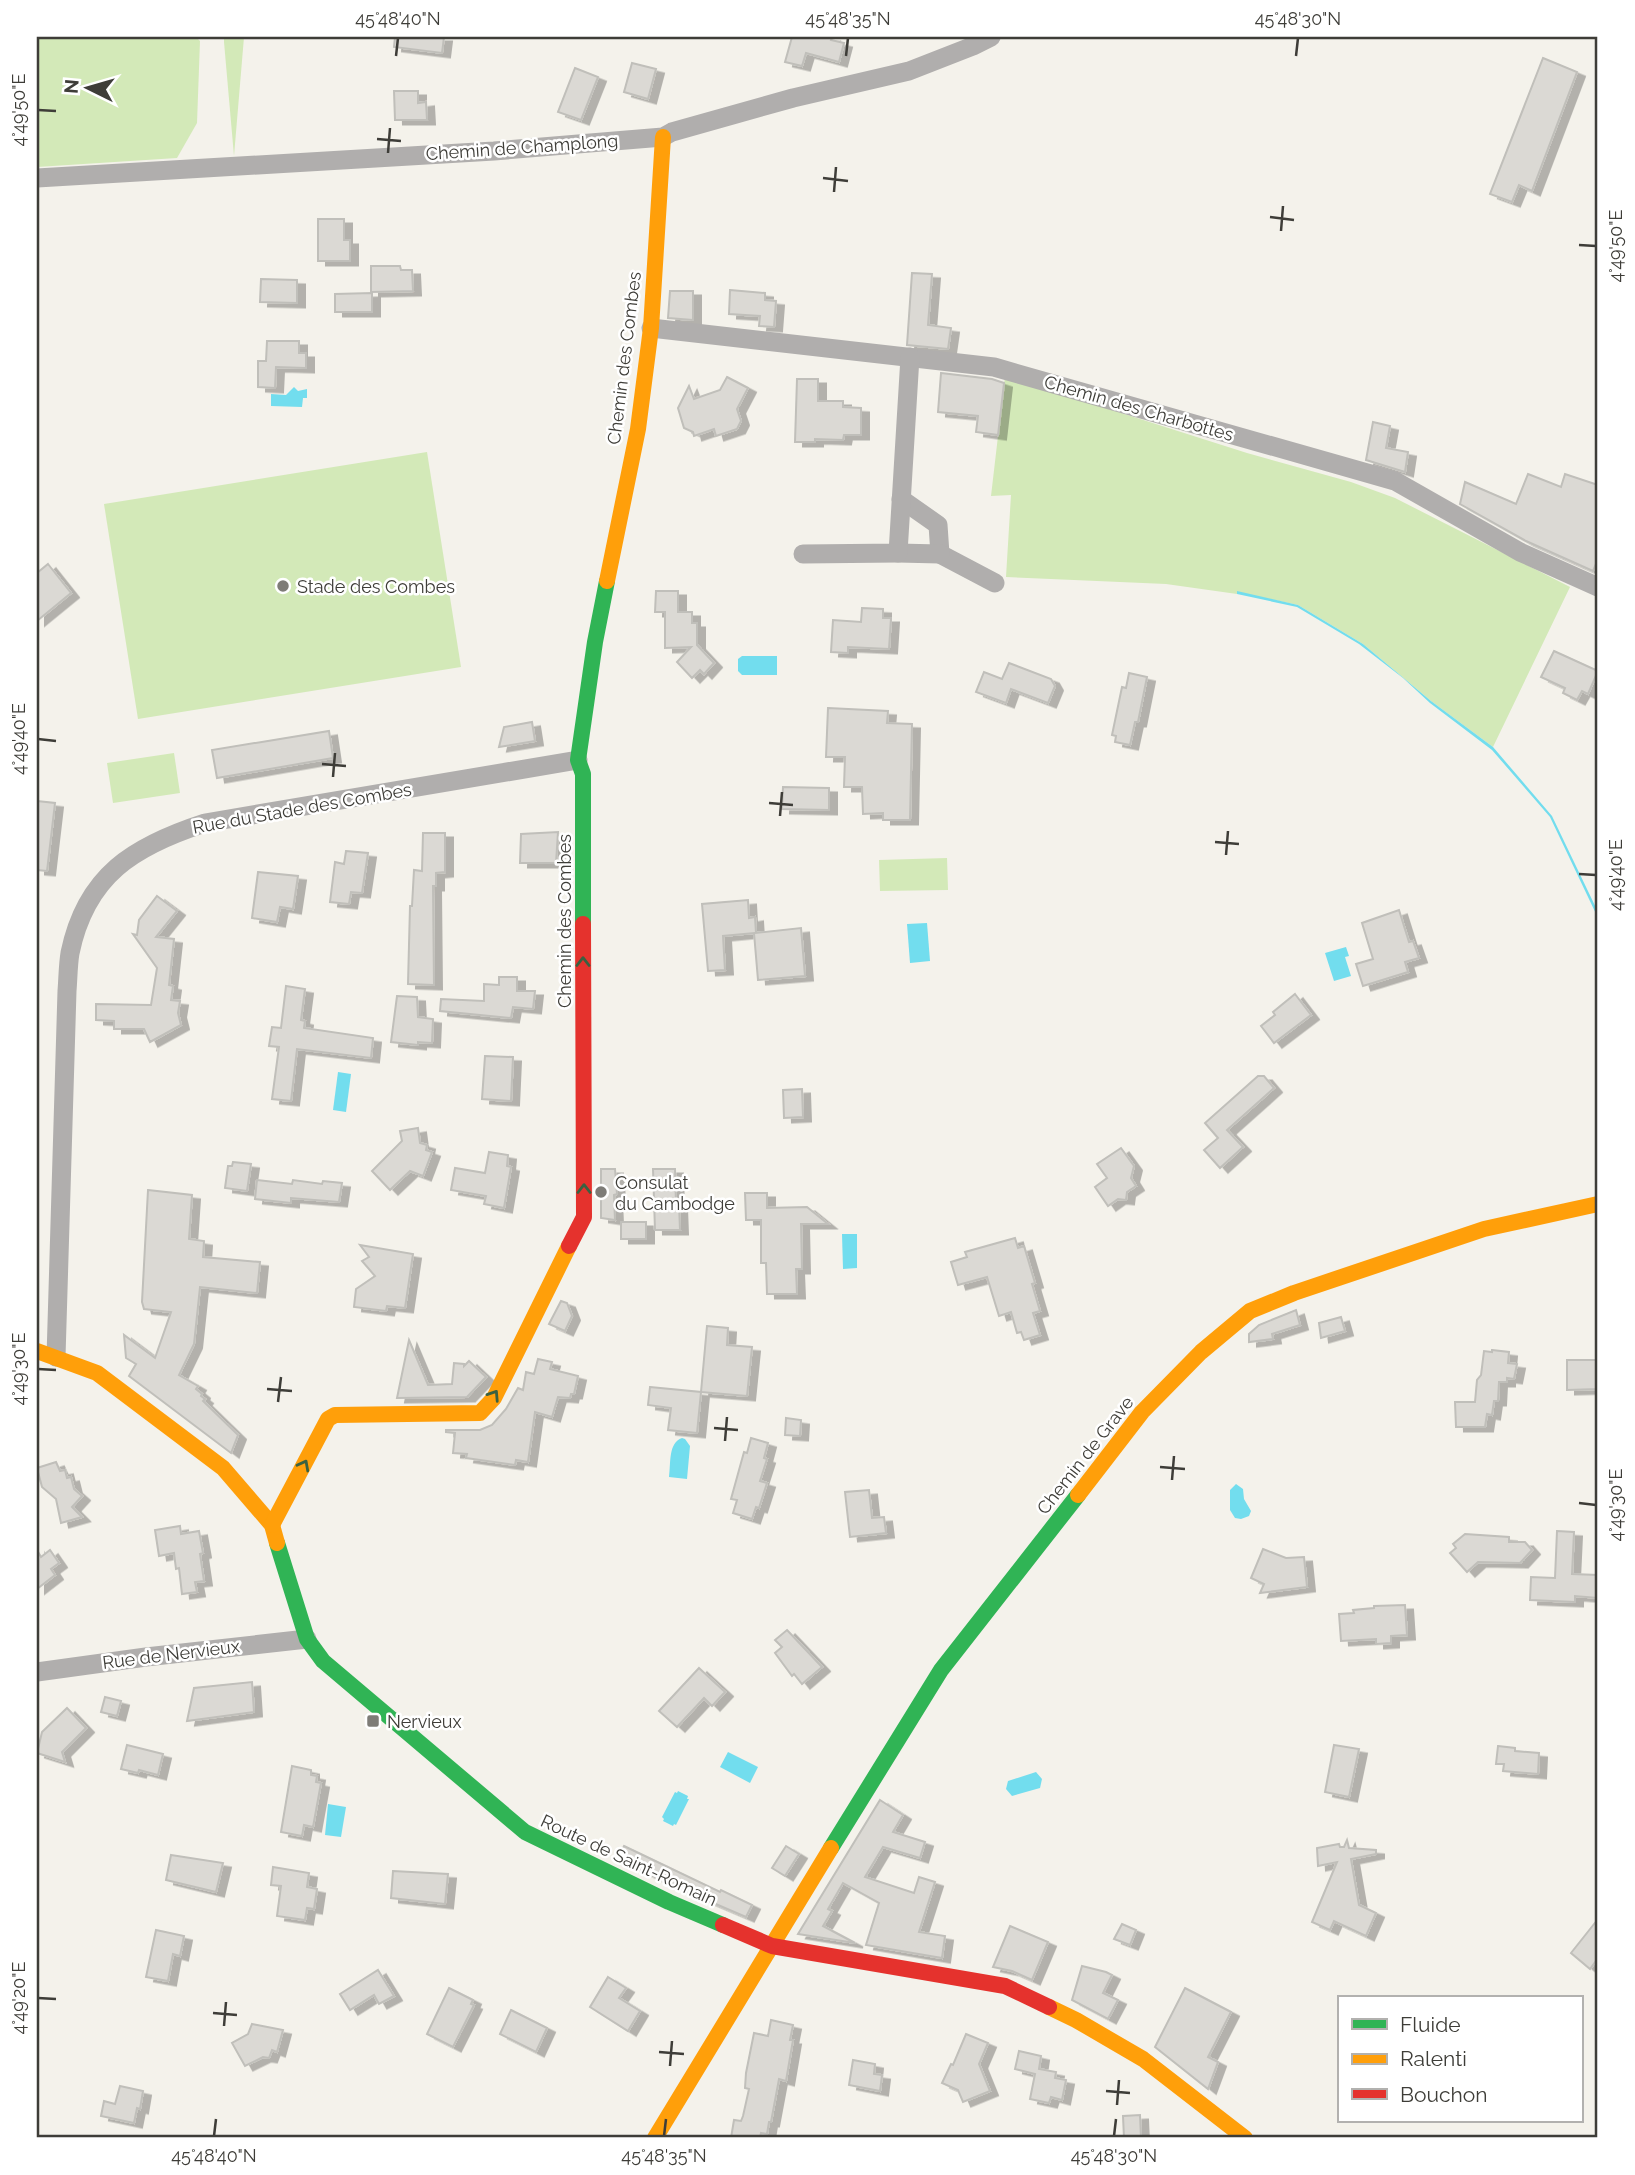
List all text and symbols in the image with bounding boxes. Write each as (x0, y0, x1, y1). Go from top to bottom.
text: 45°48'40"N (355, 8, 441, 29)
text: 45°48'35"N (805, 8, 891, 29)
text: 45°48'30"N (1255, 8, 1341, 29)
north arrow (52, 52, 122, 122)
text: 4°49'50"E (8, 73, 29, 147)
text: N (59, 78, 83, 95)
street label: Chemin de Champlong (425, 130, 619, 164)
text: 4°49'50"E (1605, 209, 1626, 283)
street label: Chemin des Combes (603, 270, 645, 446)
street label: Chemin des Charbottes (1042, 371, 1236, 445)
place label: Stade des Combes (297, 576, 455, 597)
marker: Stade des Combes (275, 578, 291, 594)
text: 4°49'40"E (8, 703, 29, 775)
street label: Rue du Stade des Combes (191, 778, 413, 838)
street label: Chemin des Combes (554, 834, 575, 1008)
text: 4°49'40"E (1605, 839, 1626, 911)
one-way arrow (575, 956, 591, 966)
place label: Consulat du Cambodge (615, 1172, 735, 1214)
one-way arrow (576, 1183, 591, 1194)
marker: Consulat du Cambodge (593, 1184, 609, 1200)
text: 4°49'30"E (8, 1332, 29, 1406)
one-way arrow (485, 1390, 498, 1403)
street label: Chemin de Grave (1032, 1392, 1138, 1518)
one-way arrow (295, 1460, 309, 1472)
text: 4°49'30"E (1605, 1468, 1626, 1542)
street label: Rue de Nervieux (101, 1635, 241, 1673)
place label: Nervieux (387, 1711, 461, 1732)
marker: Nervieux (365, 1713, 381, 1729)
street label: Route de Saint-Romain (538, 1810, 720, 1910)
text: 4°49'20"E (8, 1962, 29, 2034)
legend (1338, 1996, 1582, 2122)
text: Fluide (1400, 2012, 1461, 2037)
text: Ralenti (1400, 2046, 1467, 2071)
text: Bouchon (1400, 2082, 1487, 2107)
text: 45°48'40"N (171, 2145, 257, 2166)
text: 45°48'35"N (621, 2145, 707, 2166)
text: 45°48'30"N (1071, 2145, 1157, 2166)

